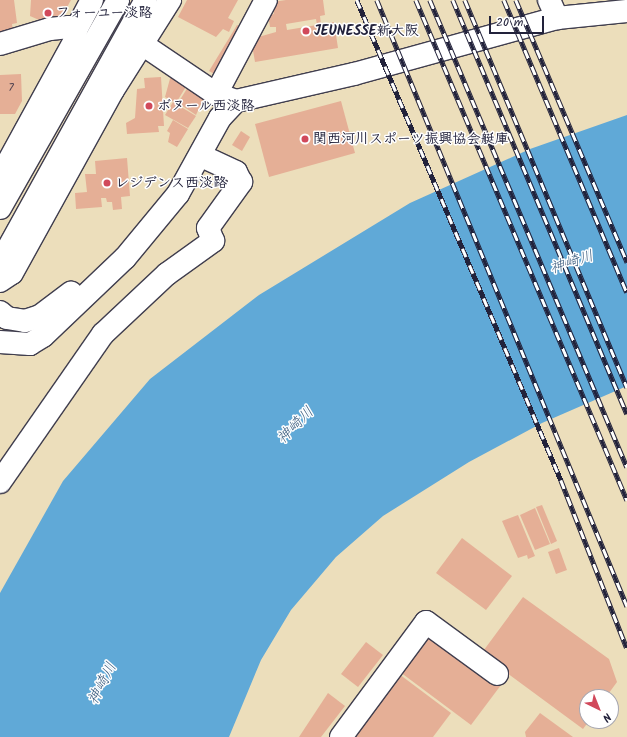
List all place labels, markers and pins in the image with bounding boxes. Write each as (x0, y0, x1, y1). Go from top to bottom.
place label: フォーユー淡路 (56, 5, 153, 21)
marker: フォーユー淡路 (43, 8, 53, 18)
place label: JEUNESSE新大阪 (314, 23, 419, 39)
marker: JEUNESSE新大阪 (301, 26, 311, 36)
place label: ボヌール西淡路 (157, 98, 255, 114)
marker: ボヌール西淡路 (144, 101, 154, 111)
place label: 関西河川スポーツ振興協会艇庫 (313, 131, 509, 147)
marker: 関西河川スポーツ振興協会艇庫 (300, 134, 310, 144)
place label: レジデンス西淡路 (115, 175, 227, 191)
marker: レジデンス西淡路 (102, 178, 112, 188)

